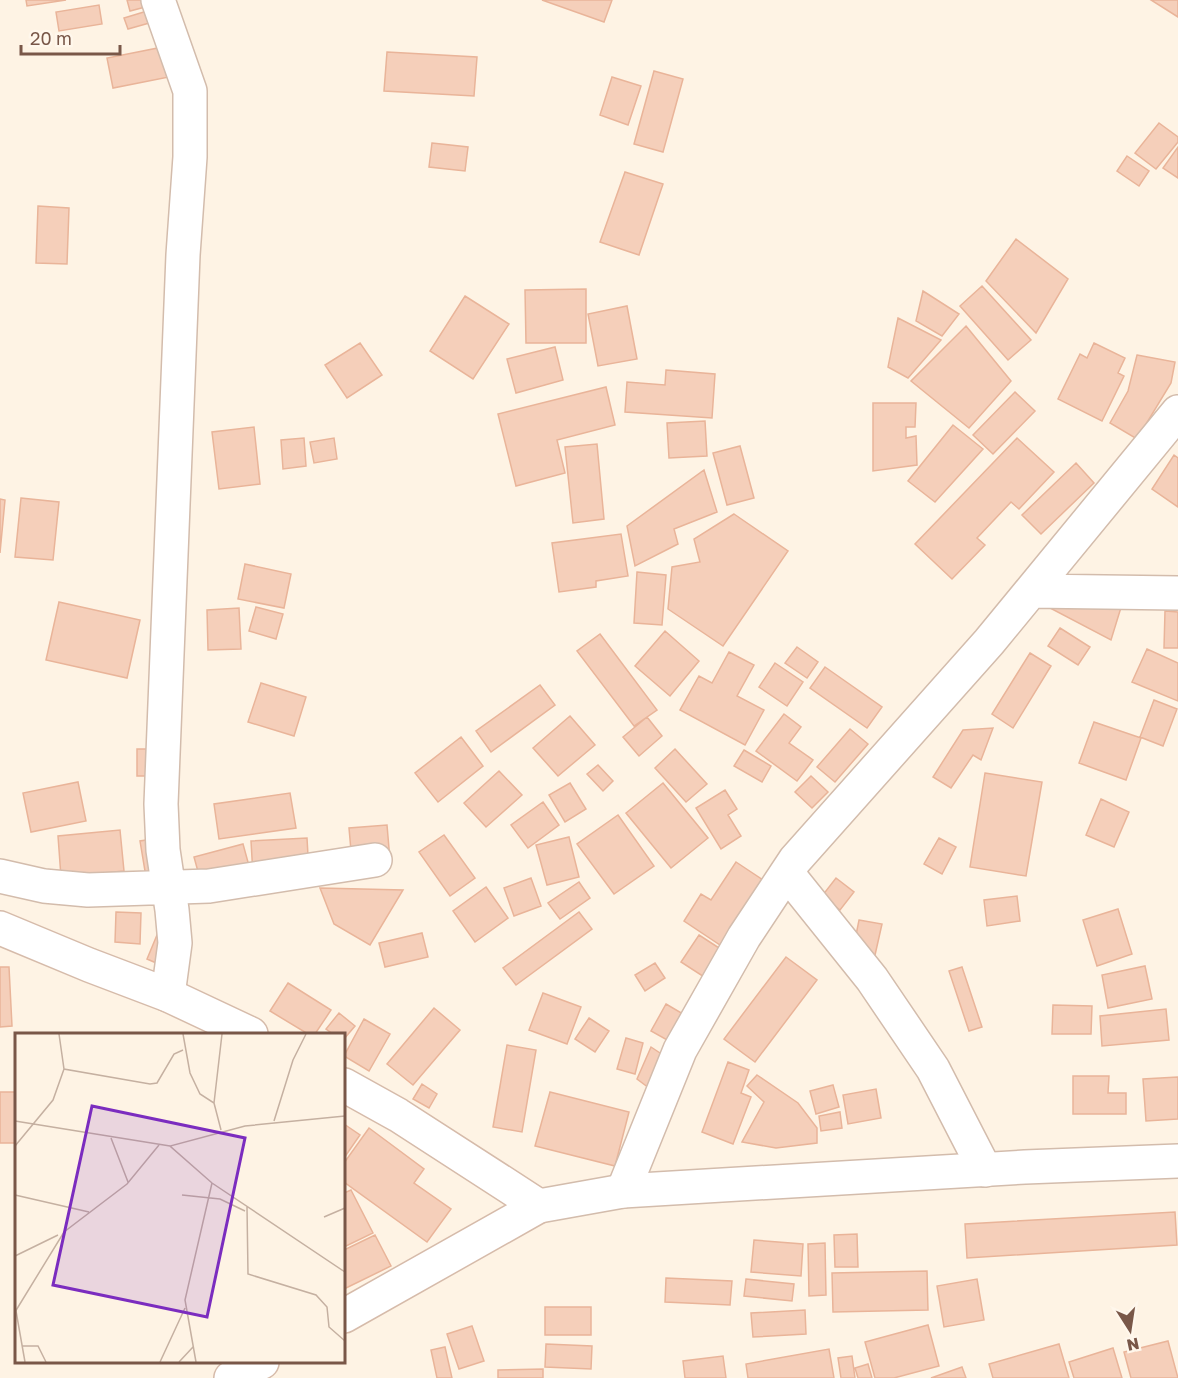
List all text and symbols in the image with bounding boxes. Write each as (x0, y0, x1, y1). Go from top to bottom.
scale bar (21, 18, 120, 56)
text: 20 m (30, 27, 72, 49)
inset map (15, 1033, 345, 1363)
north arrow (1100, 1300, 1160, 1360)
text: N (1125, 1334, 1141, 1356)

